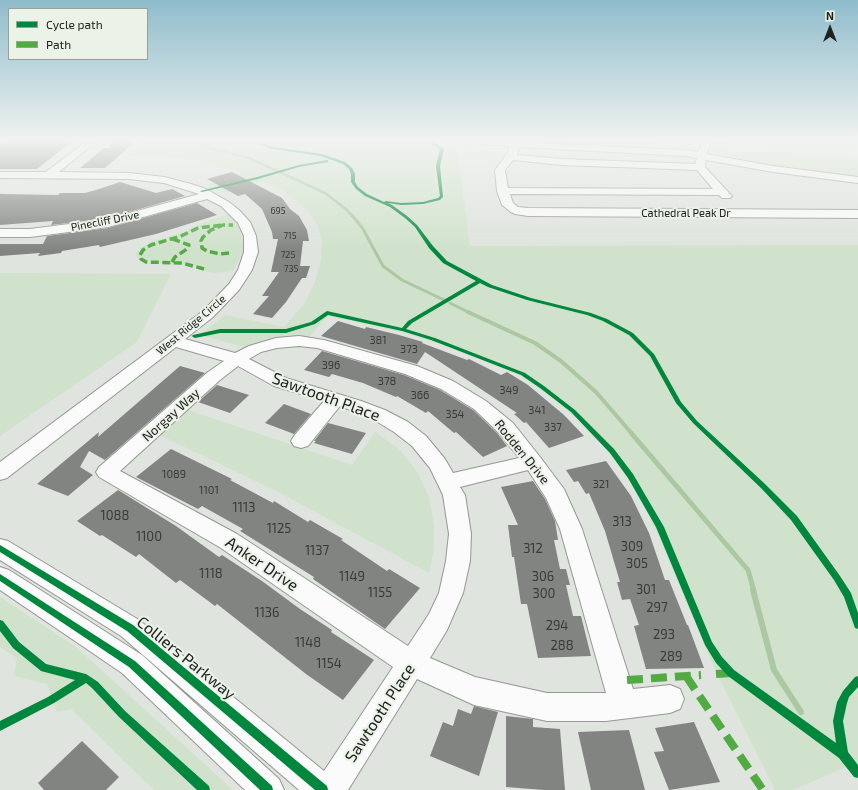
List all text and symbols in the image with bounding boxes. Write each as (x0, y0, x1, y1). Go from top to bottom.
legend (8, 8, 148, 60)
north arrow (810, 8, 850, 48)
text: N (826, 9, 834, 22)
text: Cycle path (46, 17, 103, 31)
text: Path (46, 37, 71, 51)
house number: 695 (270, 206, 286, 216)
street label: Cathedral Peak Dr (641, 206, 731, 220)
street label: Pinecliff Drive (70, 208, 140, 234)
house number: 715 (283, 231, 297, 241)
house number: 725 (281, 250, 295, 260)
house number: 735 (284, 264, 298, 274)
street label: West Ridge Circle (154, 292, 228, 358)
house number: 381 (369, 333, 387, 347)
house number: 373 (400, 342, 418, 356)
house number: 396 (322, 358, 340, 372)
street label: Sawtooth Place (269, 369, 383, 425)
house number: 378 (378, 374, 396, 388)
house number: 349 (499, 383, 519, 397)
street label: Norgay Way (139, 385, 203, 445)
house number: 366 (411, 388, 429, 402)
house number: 341 (528, 403, 546, 417)
house number: 354 (446, 407, 464, 421)
street label: Rodden Drive (491, 417, 553, 487)
house number: 337 (544, 420, 562, 434)
house number: 1089 (162, 467, 186, 481)
house number: 321 (593, 477, 609, 491)
house number: 1101 (199, 483, 219, 497)
house number: 1113 (233, 500, 255, 516)
house number: 1088 (101, 508, 129, 524)
house number: 313 (612, 514, 632, 530)
house number: 1125 (267, 521, 291, 537)
house number: 1100 (136, 529, 162, 545)
street label: Anker Drive (222, 533, 302, 595)
house number: 309 (621, 539, 643, 555)
house number: 312 (523, 541, 543, 557)
house number: 1137 (305, 543, 329, 559)
house number: 305 (626, 556, 648, 572)
house number: 1118 (199, 566, 223, 582)
house number: 1149 (339, 569, 365, 585)
house number: 306 (532, 569, 554, 585)
house number: 301 (636, 582, 656, 598)
house number: 1155 (368, 585, 392, 601)
house number: 300 (533, 586, 555, 602)
house number: 297 (646, 600, 668, 616)
house number: 1136 (254, 605, 280, 621)
street label: Colliers Parkway (133, 612, 239, 704)
house number: 294 (546, 618, 568, 634)
house number: 293 (653, 627, 675, 643)
house number: 1148 (295, 635, 321, 651)
house number: 288 (550, 638, 574, 654)
house number: 289 (660, 649, 682, 665)
house number: 1154 (316, 656, 342, 672)
street label: Sawtooth Place (341, 660, 419, 766)

